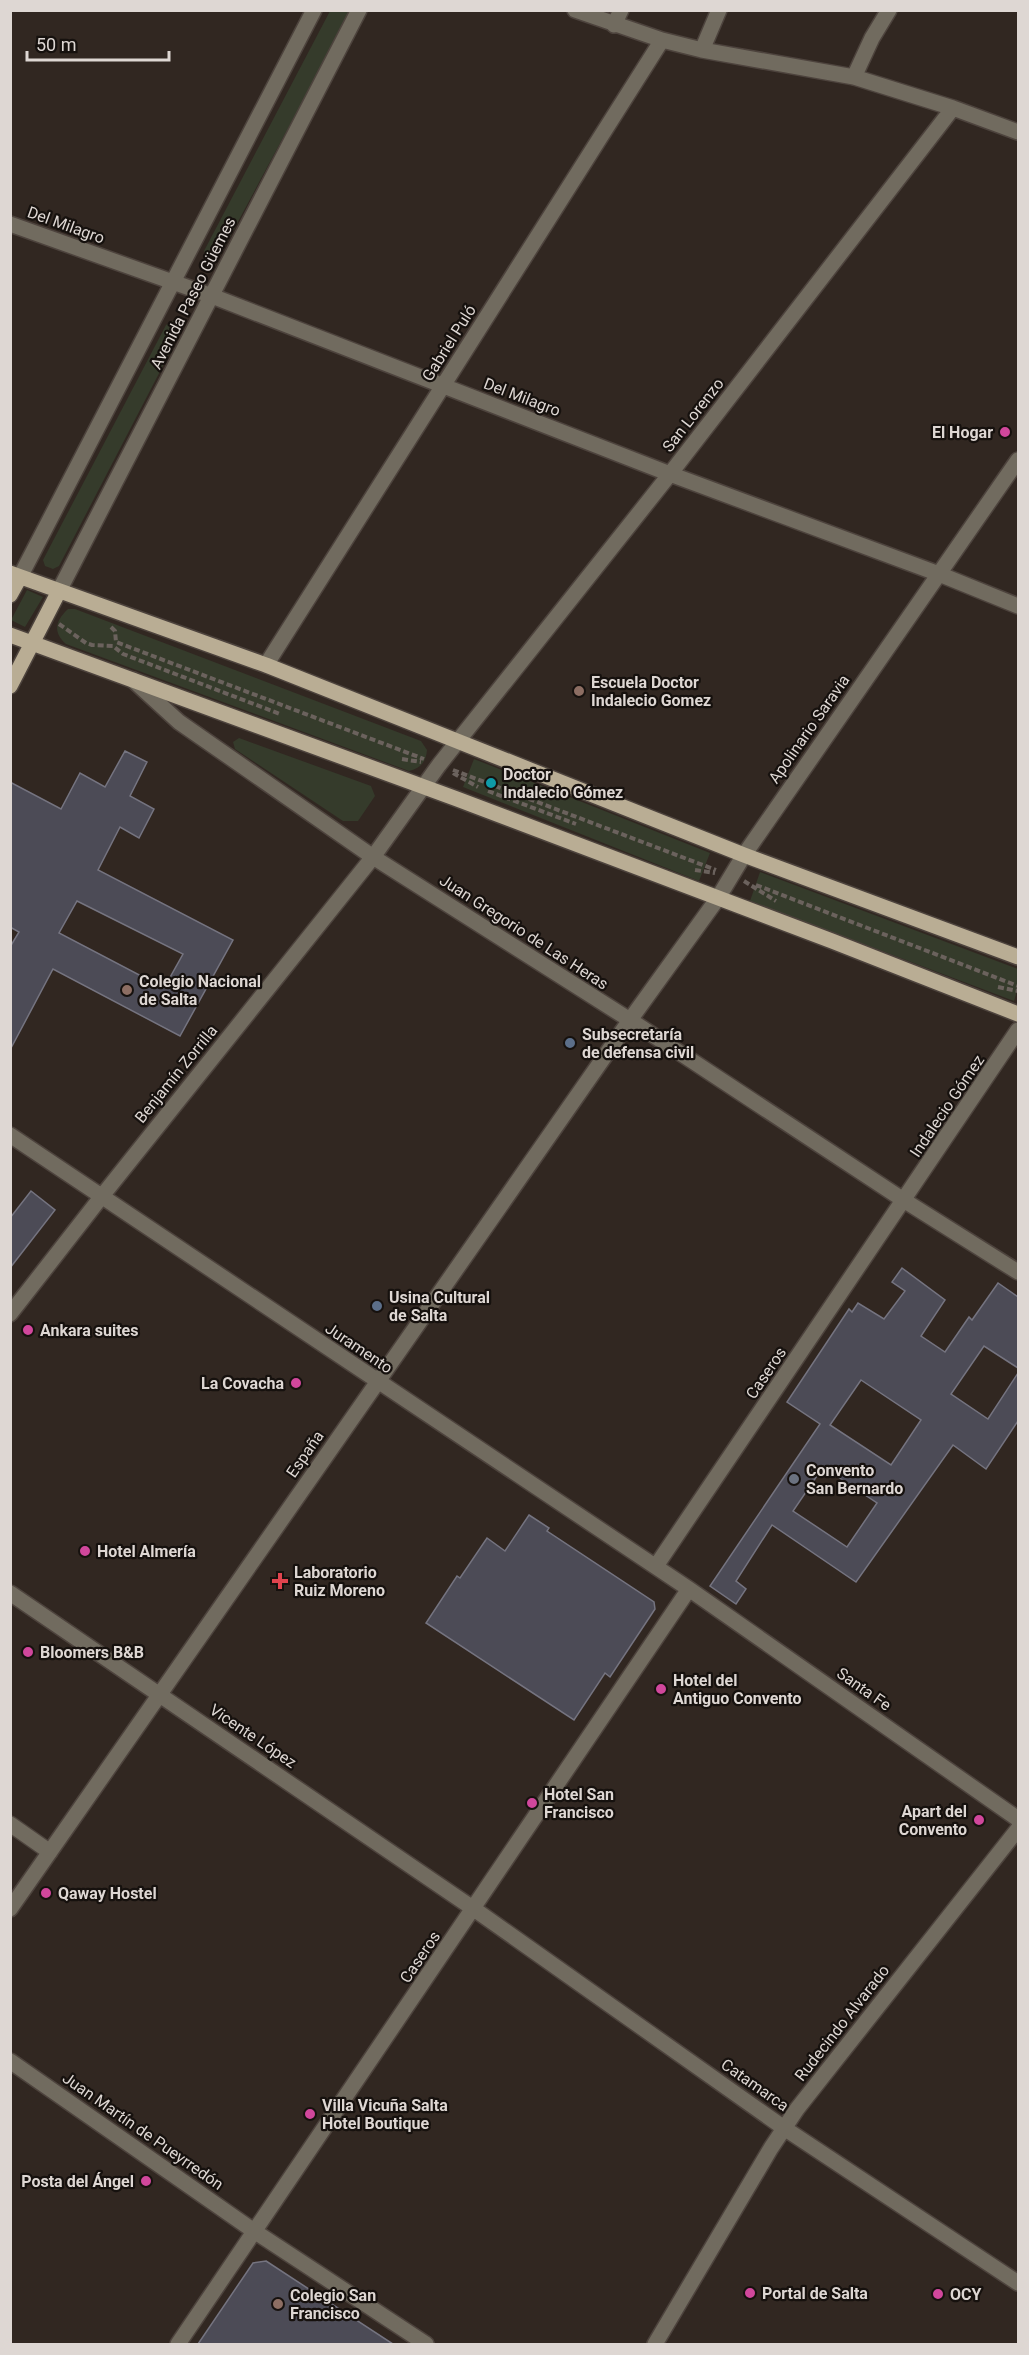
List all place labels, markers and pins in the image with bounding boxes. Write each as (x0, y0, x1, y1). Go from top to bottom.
place label: El Hogar (932, 423, 993, 442)
marker: El Hogar (998, 425, 1012, 439)
place label: Escuela Doctor Indalecio Gomez (591, 673, 711, 710)
marker: Escuela Doctor Indalecio Gomez (572, 684, 586, 698)
place label: Doctor Indalecio Gómez (503, 765, 623, 802)
marker: Doctor Indalecio Gómez (484, 776, 498, 790)
place label: Colegio Nacional de Salta (139, 972, 261, 1009)
marker: Colegio Nacional de Salta (120, 983, 134, 997)
place label: Subsecretaría de defensa civil (582, 1025, 694, 1062)
marker: Subsecretaría de defensa civil (563, 1036, 577, 1050)
place label: Usina Cultural de Salta (389, 1288, 490, 1325)
marker: Usina Cultural de Salta (370, 1299, 384, 1313)
place label: Ankara suites (40, 1321, 138, 1340)
marker: Ankara suites (21, 1323, 35, 1337)
place label: La Covacha (201, 1374, 284, 1393)
marker: La Covacha (289, 1376, 303, 1390)
place label: Convento San Bernardo (806, 1461, 903, 1498)
marker: Convento San Bernardo (787, 1472, 801, 1486)
place label: Hotel Almería (97, 1542, 196, 1561)
marker: Hotel Almería (78, 1544, 92, 1558)
place label: Laboratorio Ruiz Moreno (294, 1563, 385, 1600)
marker: Laboratorio Ruiz Moreno (271, 1572, 289, 1590)
place label: Bloomers B&B (40, 1643, 144, 1662)
marker: Bloomers B&B (21, 1645, 35, 1659)
place label: Hotel del Antiguo Convento (673, 1671, 802, 1708)
marker: Hotel del Antiguo Convento (654, 1682, 668, 1696)
place label: Hotel San Francisco (544, 1785, 614, 1822)
marker: Hotel San Francisco (525, 1796, 539, 1810)
place label: Apart del Convento (899, 1802, 967, 1839)
marker: Apart del Convento (972, 1813, 986, 1827)
place label: Qaway Hostel (58, 1884, 157, 1903)
marker: Qaway Hostel (39, 1886, 53, 1900)
place label: Villa Vicuña Salta Hotel Boutique (322, 2096, 448, 2133)
marker: Villa Vicuña Salta Hotel Boutique (303, 2107, 317, 2121)
place label: Posta del Ángel (21, 2172, 134, 2191)
marker: Posta del Ángel (139, 2174, 153, 2188)
place label: Portal de Salta (762, 2284, 868, 2303)
place label: OCY (950, 2285, 982, 2304)
place label: Colegio San Francisco (290, 2286, 376, 2323)
marker: Portal de Salta (743, 2286, 757, 2300)
marker: OCY (931, 2287, 945, 2301)
marker: Colegio San Francisco (271, 2297, 285, 2311)

